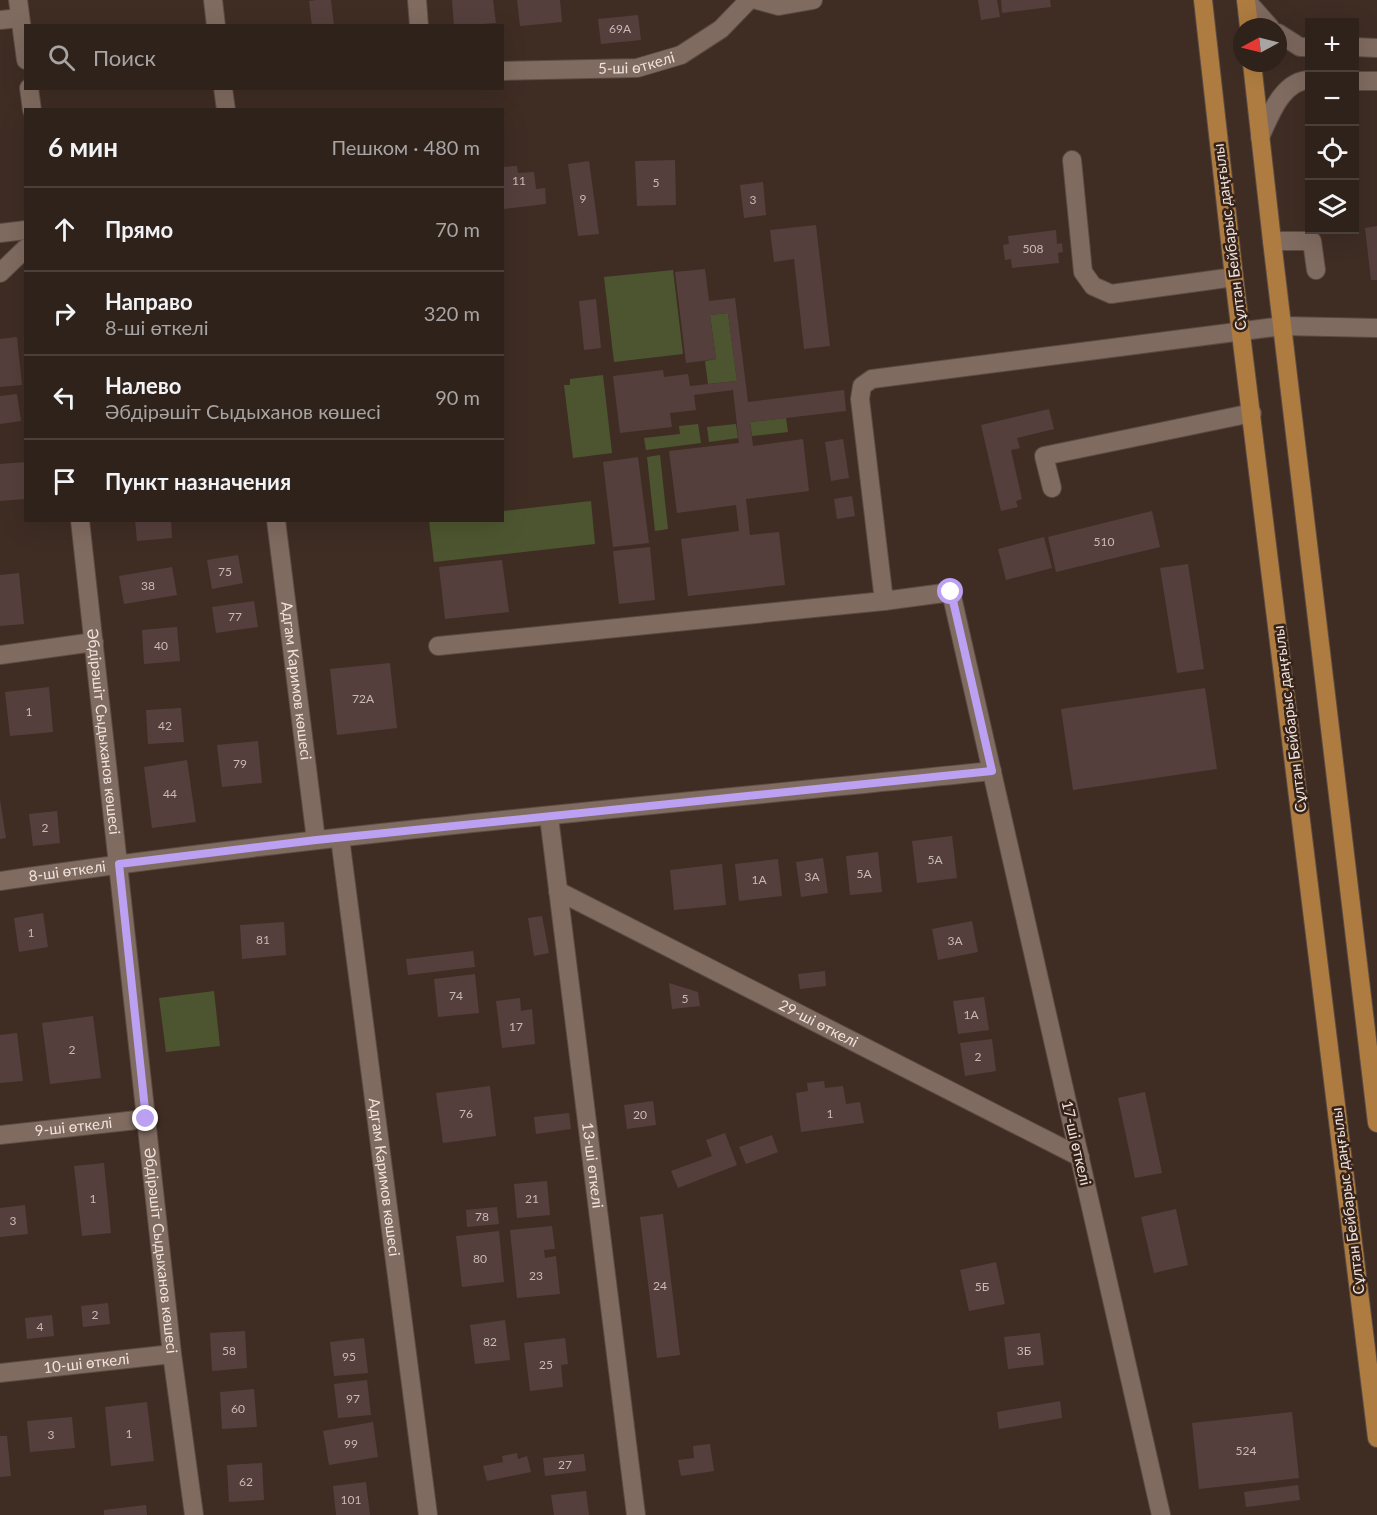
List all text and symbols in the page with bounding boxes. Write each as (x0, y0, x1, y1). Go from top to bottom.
north arrow (1233, 18, 1287, 72)
map controls (1305, 18, 1359, 234)
button: + (1305, 18, 1359, 72)
house number: 69А (609, 21, 632, 36)
search box (24, 24, 504, 90)
icon: search (45, 41, 78, 74)
text: Поиск (93, 44, 156, 71)
street label: 5-ші өткелі (598, 47, 676, 77)
button: − (1305, 72, 1359, 126)
button: locate (1305, 126, 1359, 180)
text: 6 мин (48, 131, 118, 163)
text: Пешком · 480 m (331, 135, 480, 159)
street label: Сұлтан Бейбарыс даңғылы (1209, 143, 1249, 332)
house number: 11 (512, 173, 526, 188)
house number: 5 (653, 175, 660, 190)
button: layers (1305, 180, 1359, 234)
house number: 9 (580, 191, 587, 206)
house number: 3 (750, 192, 757, 207)
icon: ahead (48, 213, 81, 246)
text: Прямо (105, 216, 173, 243)
text: 70 m (435, 217, 480, 241)
house number: 508 (1023, 241, 1043, 256)
text: Направо (105, 288, 193, 315)
icon: right (48, 297, 81, 330)
text: 320 m (424, 301, 480, 325)
text: 8-ші өткелі (105, 315, 208, 339)
text: Налево (105, 372, 181, 399)
icon: left (48, 381, 81, 414)
text: 90 m (435, 385, 480, 409)
text: Әбдірәшіт Сыдыханов көшесі (105, 399, 381, 423)
icon: arrive (48, 465, 81, 498)
text: Пункт назначения (105, 468, 291, 495)
house number: 510 (1094, 534, 1114, 549)
house number: 75 (218, 564, 232, 579)
house number: 38 (141, 578, 155, 593)
route start (937, 578, 963, 604)
street label: Адгам Каримов көшесі (278, 600, 316, 761)
house number: 77 (228, 609, 242, 624)
street label: Сұлтан Бейбарыс даңғылы (1269, 625, 1309, 814)
street label: Әбдірәшіт Сыдыханов көшесі (84, 628, 125, 835)
house number: 40 (154, 638, 168, 653)
house number: 72А (352, 691, 375, 706)
house number: 1 (26, 704, 33, 719)
house number: 42 (158, 718, 172, 733)
house number: 79 (233, 756, 247, 771)
house number: 44 (163, 786, 177, 801)
house number: 2 (42, 820, 49, 835)
house number: 5А (927, 852, 943, 867)
street label: 8-ші өткелі (27, 856, 107, 885)
house number: 5А (856, 866, 872, 881)
house number: 3А (804, 869, 820, 884)
house number: 1А (751, 872, 767, 887)
house number: 1 (28, 925, 35, 940)
house number: 81 (256, 932, 270, 947)
house number: 3А (947, 933, 963, 948)
house number: 74 (449, 988, 463, 1003)
house number: 5 (682, 991, 689, 1006)
street label: 29-ші өткелі (776, 995, 861, 1050)
house number: 1А (963, 1007, 979, 1022)
house number: 17 (509, 1019, 523, 1034)
house number: 2 (69, 1042, 76, 1057)
house number: 2 (975, 1049, 982, 1064)
street label: Адгам Каримов көшесі (366, 1097, 404, 1257)
street label: 17-ші өткелі (1058, 1099, 1095, 1187)
route end (132, 1105, 158, 1131)
house number: 76 (459, 1106, 473, 1121)
house number: 1 (827, 1106, 834, 1121)
house number: 20 (633, 1107, 647, 1122)
street label: Сұлтан Бейбарыс даңғылы (1327, 1107, 1367, 1296)
street label: 9-ші өткелі (34, 1113, 113, 1139)
street label: 13-ші өткелі (579, 1121, 608, 1209)
street label: Әбдірәшіт Сыдыханов көшесі (141, 1147, 182, 1354)
house number: 1 (90, 1191, 97, 1206)
house number: 21 (525, 1191, 539, 1206)
house number: 78 (475, 1209, 489, 1224)
house number: 3 (10, 1213, 17, 1228)
house number: 80 (473, 1251, 487, 1266)
house number: 23 (529, 1268, 543, 1283)
house number: 24 (653, 1278, 667, 1293)
house number: 5Б (975, 1279, 989, 1294)
house number: 2 (92, 1307, 99, 1322)
house number: 4 (37, 1319, 44, 1334)
house number: 82 (483, 1334, 497, 1349)
house number: 58 (222, 1343, 236, 1358)
house number: 3Б (1017, 1343, 1031, 1358)
street label: 10-ші өткелі (42, 1349, 130, 1376)
house number: 95 (342, 1349, 356, 1364)
house number: 25 (539, 1357, 553, 1372)
house number: 97 (346, 1391, 360, 1406)
house number: 60 (231, 1401, 245, 1416)
house number: 1 (126, 1426, 133, 1441)
house number: 3 (48, 1427, 55, 1442)
house number: 99 (344, 1436, 358, 1451)
house number: 524 (1236, 1443, 1256, 1458)
house number: 27 (558, 1457, 572, 1472)
house number: 62 (239, 1474, 253, 1489)
house number: 101 (341, 1492, 361, 1507)

